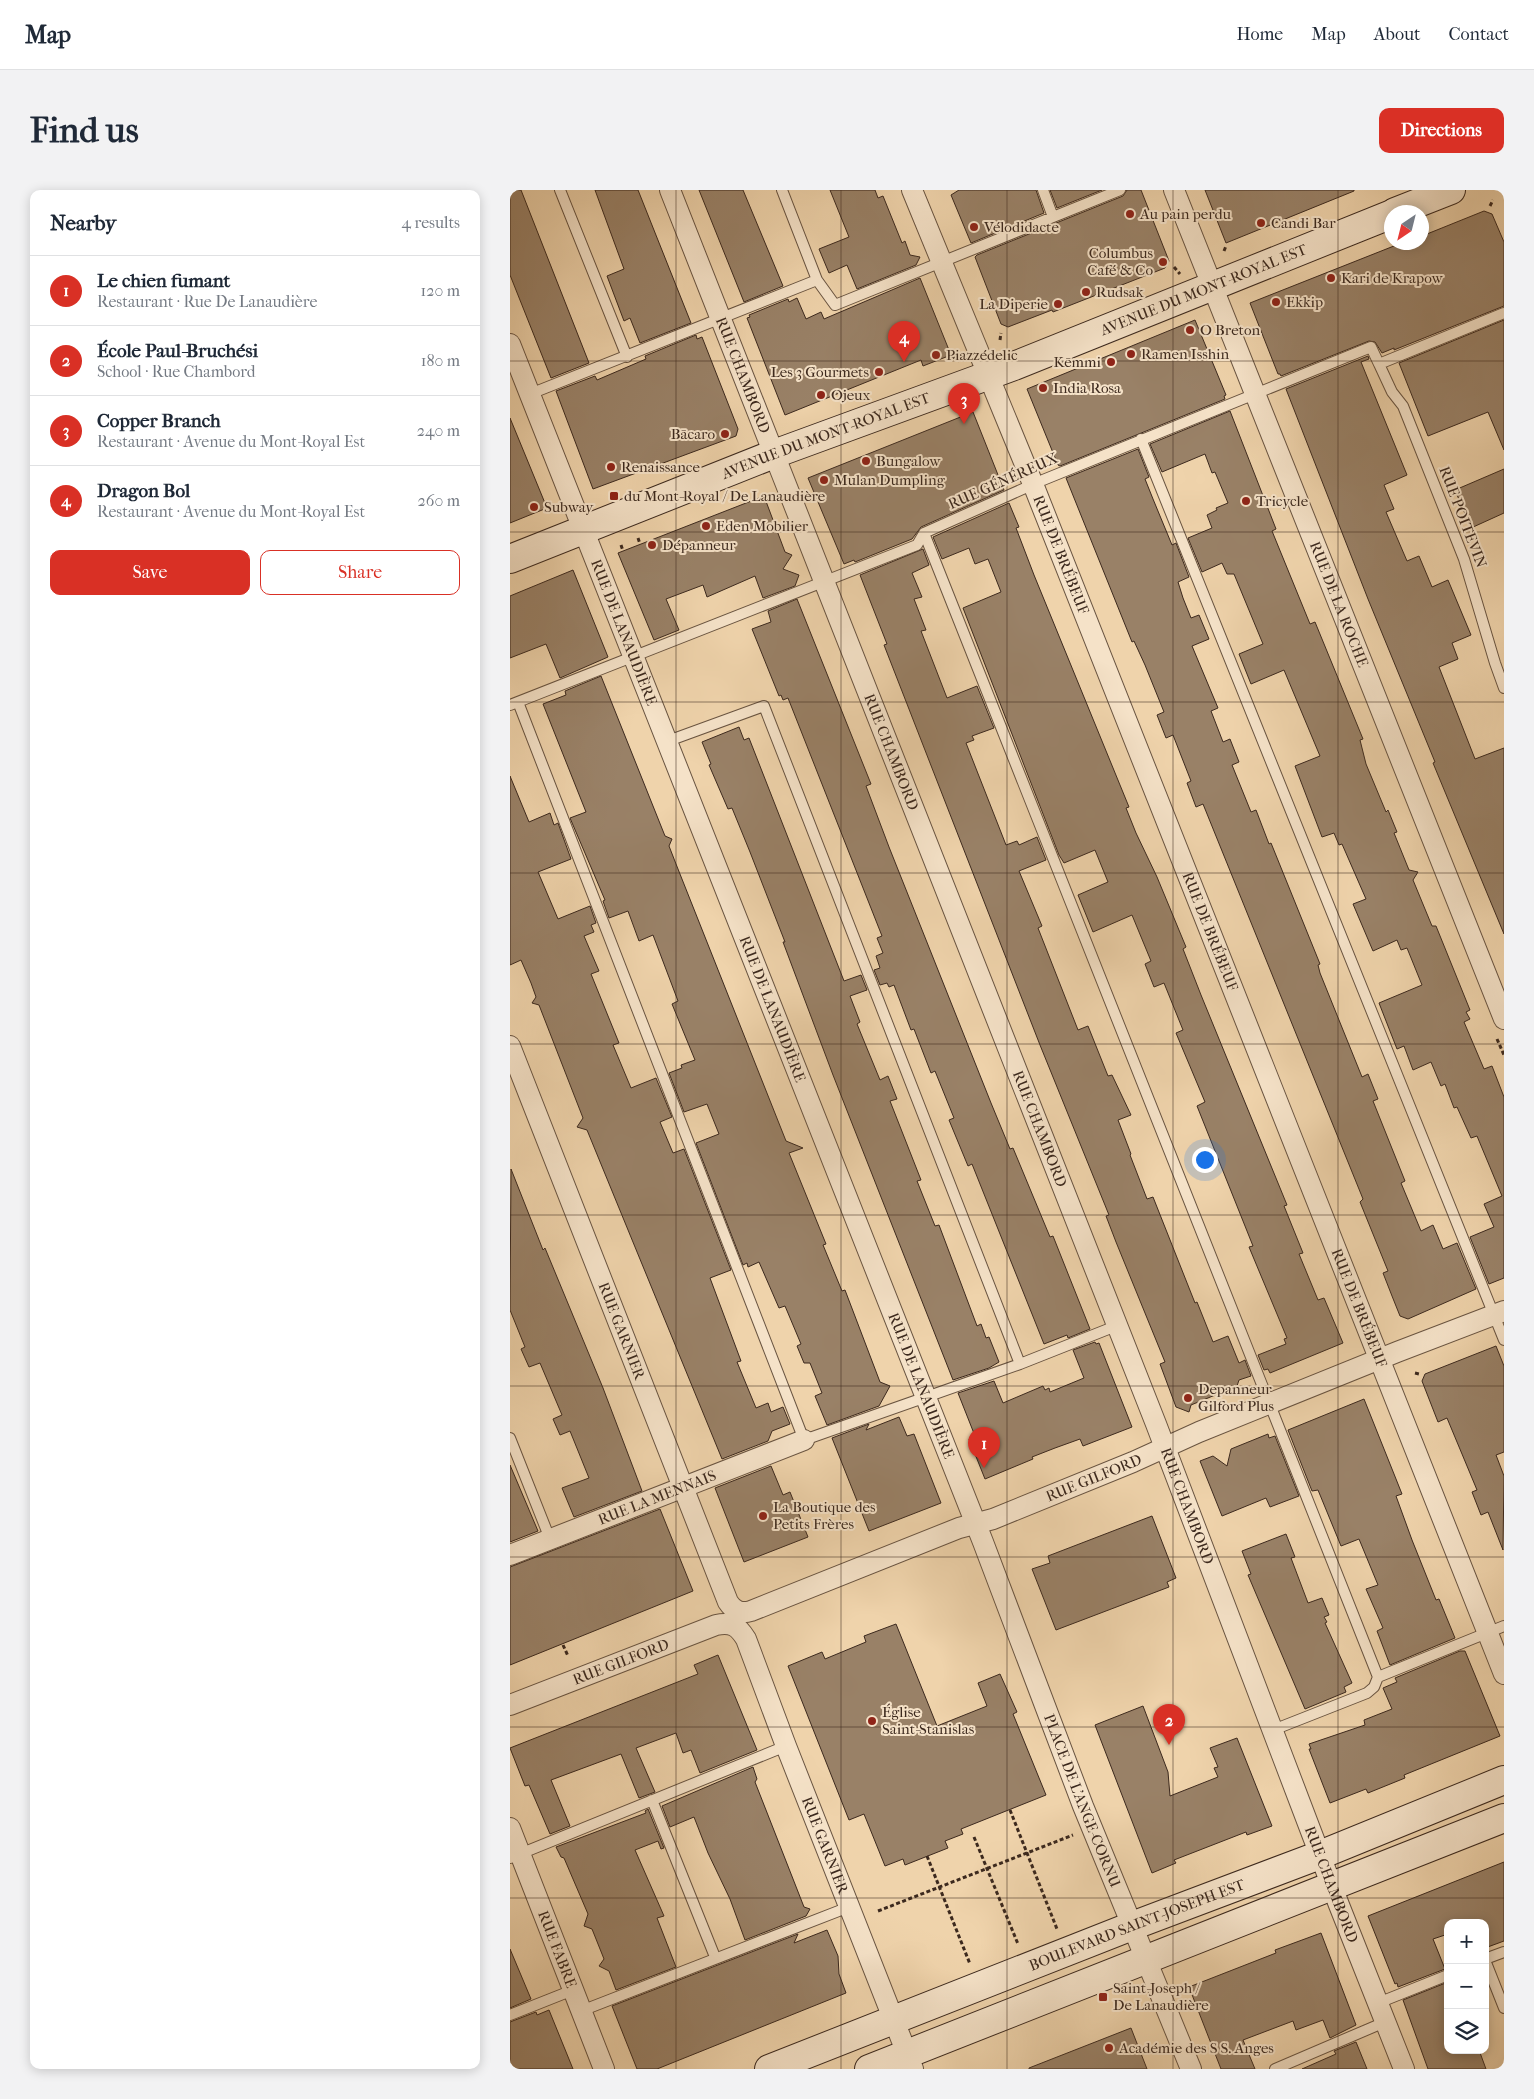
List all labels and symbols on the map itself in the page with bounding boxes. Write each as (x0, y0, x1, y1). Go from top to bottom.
place label: Au pain perdu (1139, 205, 1232, 223)
north arrow (1384, 205, 1429, 250)
marker: Au pain perdu (1124, 208, 1136, 220)
place label: Candi Bar (1271, 214, 1336, 232)
marker: Candi Bar (1255, 217, 1267, 229)
place label: Vélodidacte (983, 218, 1059, 236)
marker: Vélodidacte (968, 221, 980, 233)
street label: AVENUE DU MONT-ROYAL EST (1097, 240, 1310, 340)
place label: Columbus Café & Co (1087, 244, 1153, 279)
marker: Columbus Café & Co (1157, 256, 1169, 268)
place label: Kari de Krapow (1341, 269, 1443, 287)
marker: Kari de Krapow (1325, 272, 1337, 284)
place label: Rudsak (1096, 283, 1144, 301)
marker: Rudsak (1080, 286, 1092, 298)
place label: Ekkip (1286, 293, 1323, 311)
place label: La Diperie (979, 295, 1049, 313)
marker: Ekkip (1270, 296, 1282, 308)
marker: La Diperie (1052, 298, 1064, 310)
street label: RUE CHAMBORD (712, 314, 774, 436)
pin: 4 (888, 321, 920, 362)
place label: O Breton (1200, 321, 1260, 339)
marker: O Breton (1184, 324, 1196, 336)
place label: Ramen Isshin (1141, 345, 1230, 363)
place label: Piazzédelic (946, 346, 1018, 364)
marker: Ramen Isshin (1125, 348, 1137, 360)
marker: Piazzédelic (930, 349, 942, 361)
place label: Kēmmi (1054, 353, 1102, 371)
marker: Kēmmi (1105, 356, 1117, 368)
place label: Les 3 Gourmets (771, 363, 869, 381)
marker: Les 3 Gourmets (873, 366, 885, 378)
place label: India Rosa (1053, 379, 1122, 397)
marker: India Rosa (1037, 382, 1049, 394)
pin: 3 (948, 383, 980, 424)
place label: Ojeux (831, 386, 871, 404)
street label: AVENUE DU MONT-ROYAL EST (718, 388, 933, 483)
marker: Ojeux (815, 389, 827, 401)
place label: Bācaro (671, 425, 715, 443)
marker: Bācaro (719, 428, 731, 440)
street label: RUE GÉNÉREUX (945, 449, 1061, 513)
place label: Bungalow (876, 452, 941, 470)
marker: Bungalow (860, 455, 872, 467)
place label: Renaissance (621, 458, 700, 476)
marker: Renaissance (605, 461, 617, 473)
street label: RUE POITEVIN (1435, 464, 1491, 571)
place label: Mulan Dumpling (834, 471, 946, 489)
marker: Mulan Dumpling (818, 474, 830, 486)
place label: du Mont-Royal / De Lanaudière (624, 487, 826, 505)
marker: du Mont-Royal / De Lanaudière (608, 490, 620, 502)
place label: Tricycle (1256, 492, 1309, 510)
street label: RUE DE BRÉBEUF (1029, 493, 1093, 617)
marker: Tricycle (1240, 495, 1252, 507)
place label: Subway (544, 498, 594, 516)
marker: Subway (528, 501, 540, 513)
place label: Eden Mobilier (716, 517, 809, 535)
marker: Eden Mobilier (700, 520, 712, 532)
place label: Dépanneur (662, 536, 736, 554)
marker: Dépanneur (646, 539, 658, 551)
street label: RUE DE LA ROCHE (1306, 539, 1372, 670)
street label: RUE DE LANAUDIÈRE (587, 557, 661, 708)
street label: RUE CHAMBORD (860, 691, 922, 813)
street label: RUE DE BRÉBEUF (1178, 869, 1242, 993)
street label: RUE DE LANAUDIÈRE (736, 933, 809, 1085)
street label: RUE CHAMBORD (1009, 1068, 1071, 1190)
your location (1192, 1147, 1218, 1173)
street label: RUE DE BRÉBEUF (1327, 1246, 1391, 1370)
street label: RUE GARNIER (595, 1280, 649, 1383)
street label: RUE DE LANAUDIÈRE (884, 1310, 958, 1461)
place label: Depanneur Gilford Plus (1198, 1380, 1275, 1415)
marker: Depanneur Gilford Plus (1182, 1392, 1194, 1404)
pin: 1 (968, 1427, 1000, 1468)
street label: RUE CHAMBORD (1157, 1445, 1218, 1567)
street label: RUE GILFORD (1043, 1450, 1145, 1506)
street label: RUE LA MENNAIS (595, 1466, 719, 1529)
place label: La Boutique des Petits Frères (773, 1498, 876, 1533)
marker: La Boutique des Petits Frères (757, 1510, 769, 1522)
street label: RUE GILFORD (570, 1635, 672, 1689)
place label: Église Saint-Stanislas (882, 1703, 975, 1738)
pin: 2 (1153, 1704, 1185, 1745)
street label: PLACE DE L'ANGE-CORNU (1040, 1711, 1125, 1890)
marker: Église Saint-Stanislas (866, 1715, 878, 1727)
street label: RUE GARNIER (798, 1794, 853, 1897)
street label: RUE CHAMBORD (1301, 1824, 1362, 1945)
street label: BOULEVARD SAINT-JOSEPH EST (1026, 1875, 1248, 1975)
street label: RUE FABRE (534, 1908, 580, 1990)
place label: Saint-Joseph / De Lanaudière (1113, 1979, 1209, 2014)
marker: Saint-Joseph / De Lanaudière (1097, 1991, 1109, 2003)
place label: Académie des S S. Anges (1118, 2039, 1274, 2057)
marker: Académie des S S. Anges (1103, 2042, 1115, 2054)

